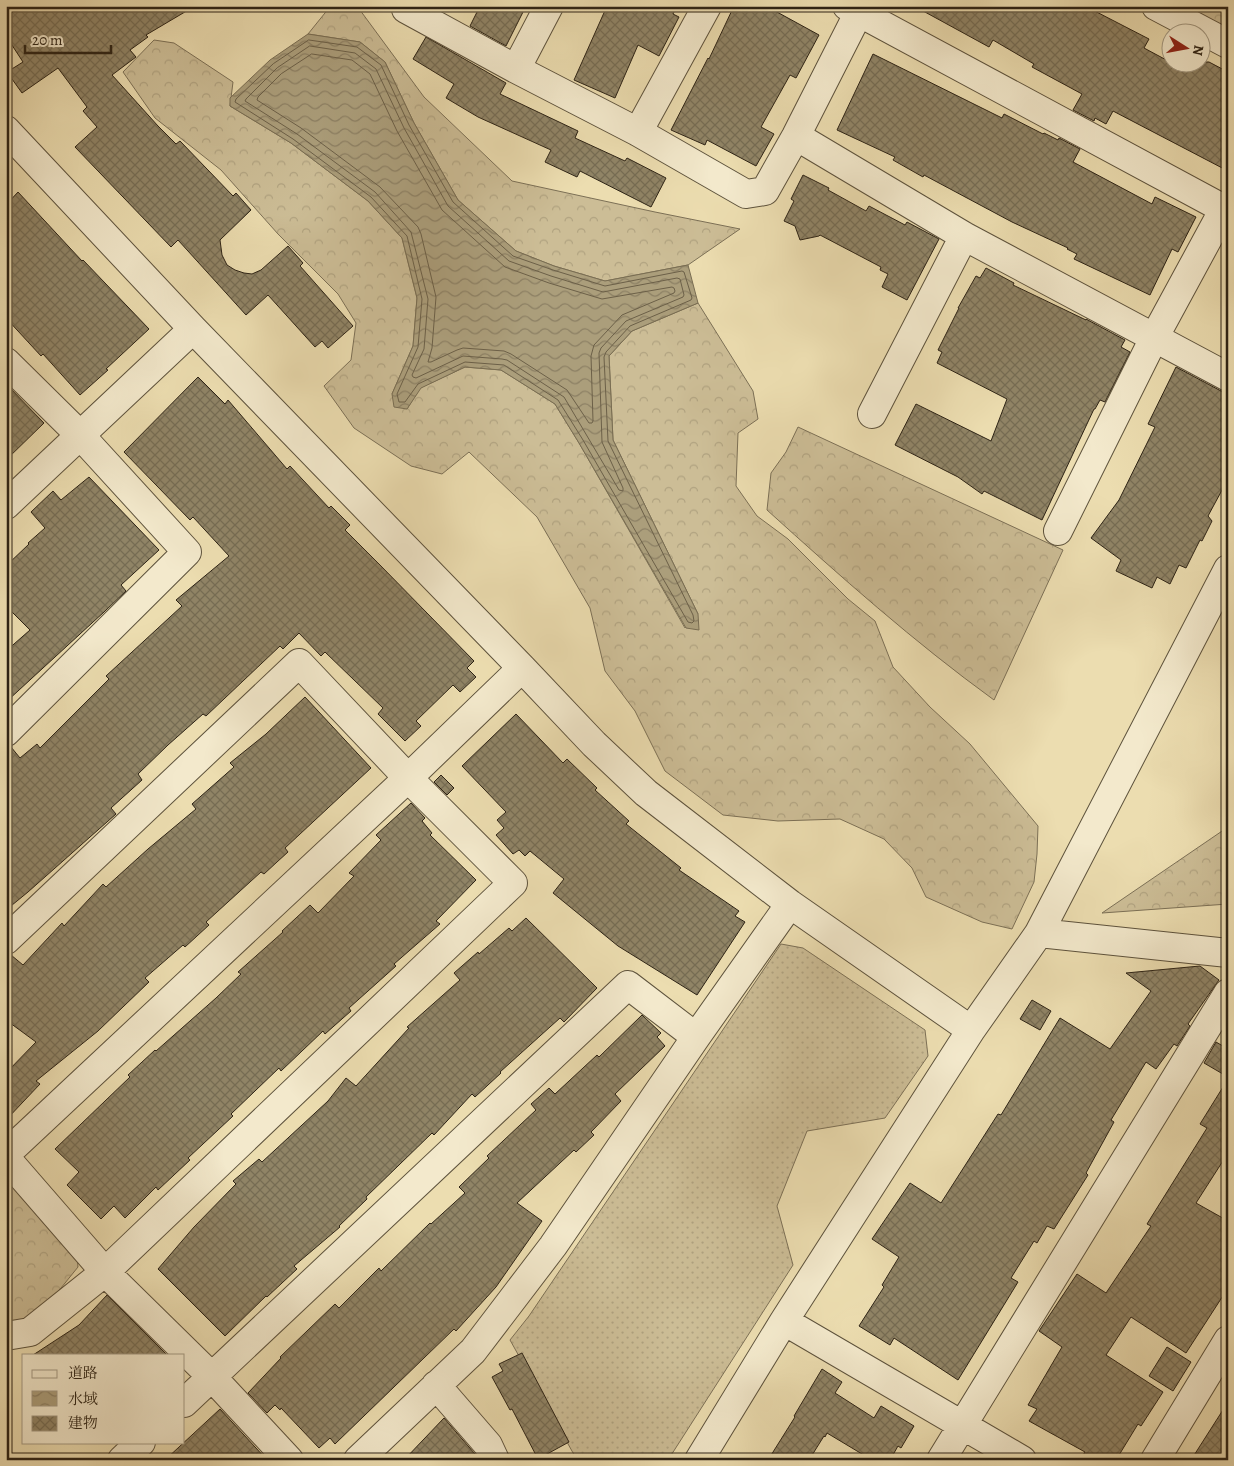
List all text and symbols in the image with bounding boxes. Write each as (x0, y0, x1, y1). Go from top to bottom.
scale bar (25, 22, 111, 54)
north arrow (1162, 22, 1212, 72)
text: 20 m (32, 30, 63, 50)
text: N (1188, 44, 1209, 57)
legend (22, 1354, 185, 1444)
text: 道路 (68, 1363, 98, 1383)
text: 水域 (68, 1389, 98, 1409)
text: 建物 (68, 1413, 98, 1433)

